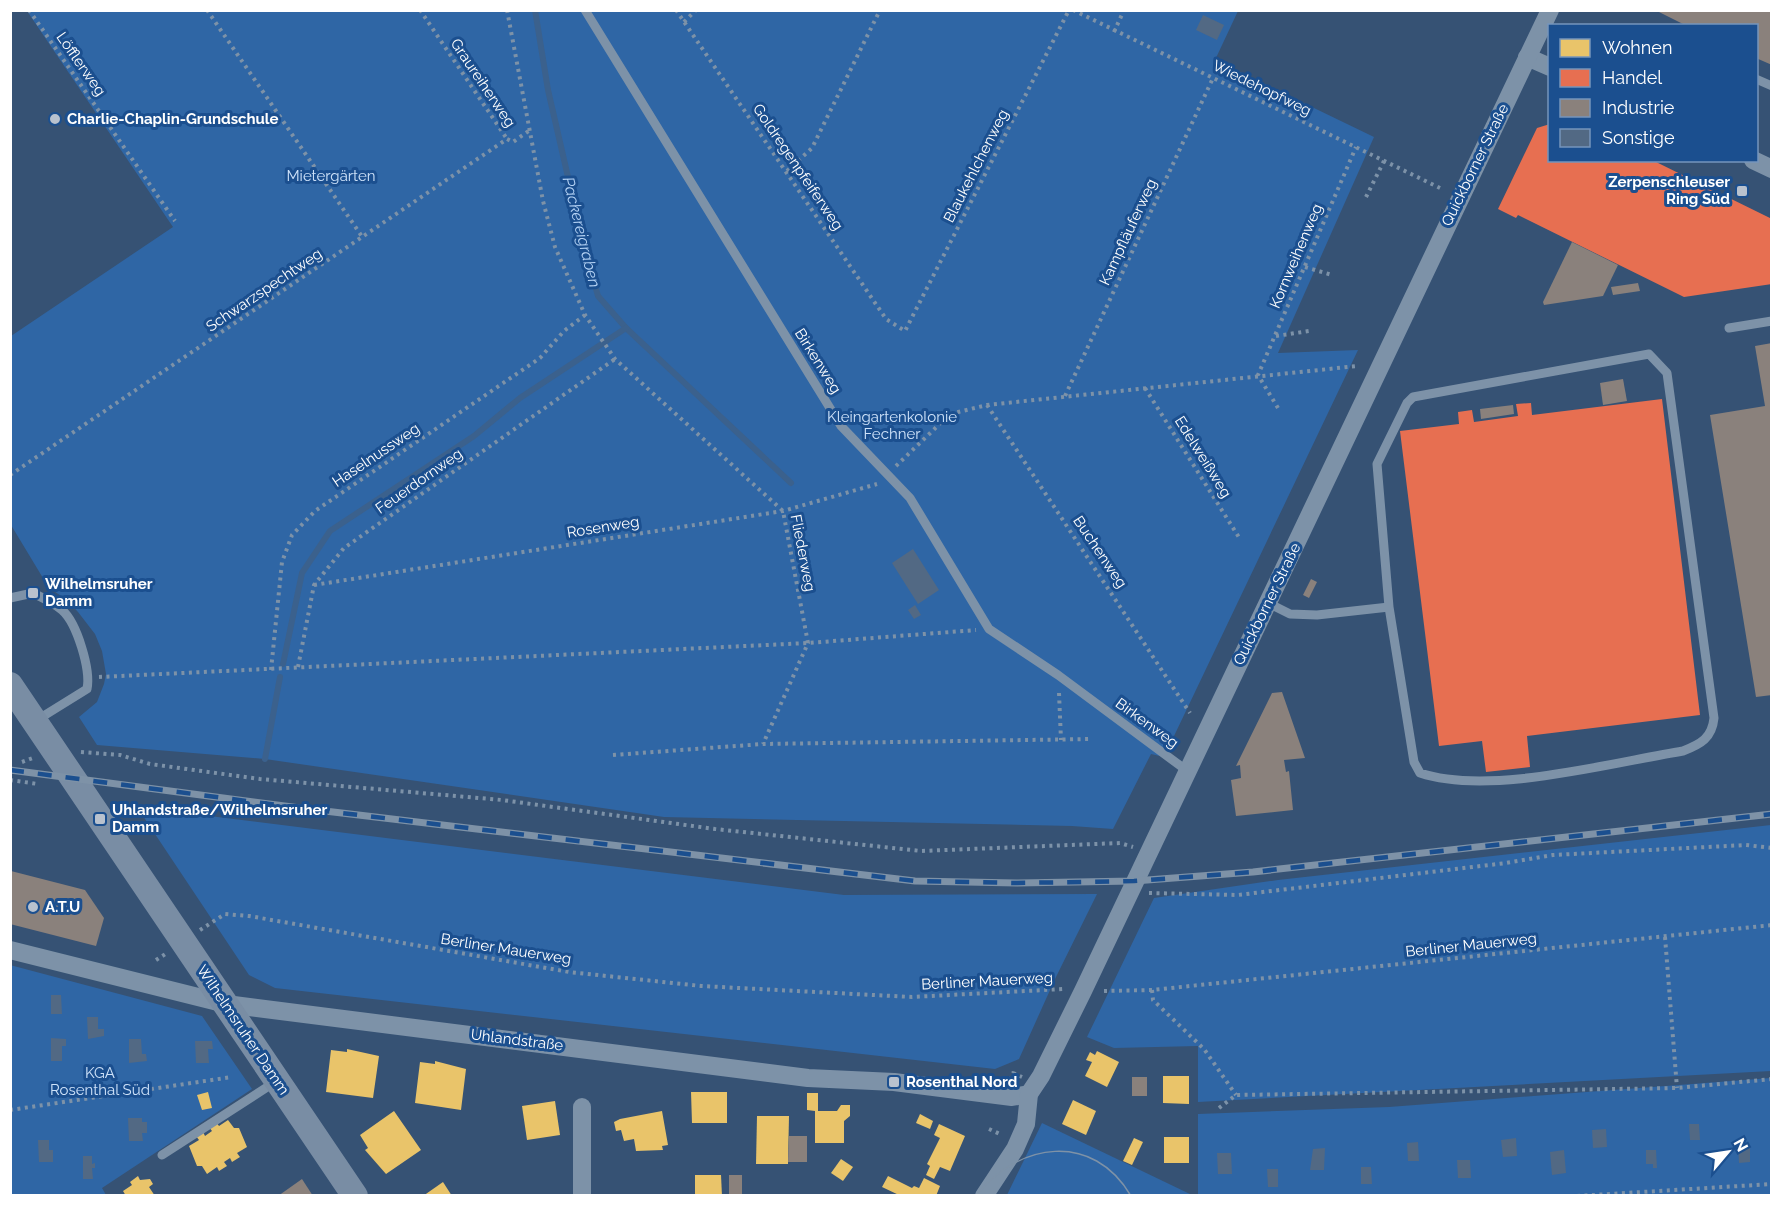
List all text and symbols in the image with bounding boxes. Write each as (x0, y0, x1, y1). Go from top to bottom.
legend (1548, 24, 1758, 162)
street label: Löfflerweg (52, 29, 110, 99)
street label: Graureiherweg (447, 35, 519, 131)
text: Wohnen (1602, 37, 1672, 58)
street label: Wiedehopfweg (1210, 56, 1314, 120)
text: Handel (1602, 67, 1662, 88)
text: Industrie (1602, 97, 1675, 118)
street label: Goldregenpfeiferweg (749, 100, 847, 234)
street label: Quickborner Straße (1438, 101, 1513, 229)
street label: Blaukehlchenweg (940, 106, 1012, 226)
place label: Charlie-Chaplin-Grundschule (67, 110, 279, 128)
marker: Charlie-Chaplin-Grundschule (48, 112, 62, 126)
text: Sonstige (1602, 127, 1675, 148)
park label: Mietergärten (286, 167, 376, 185)
place label: Zerpenschleuser Ring Süd (1608, 173, 1730, 208)
water label: Packereigraben (559, 175, 604, 289)
street label: Kampfläuferweg (1095, 176, 1161, 288)
marker: Zerpenschleuser Ring Süd (1735, 184, 1749, 198)
street label: Kornweihenweg (1266, 201, 1326, 311)
street label: Schwarzspechtweg (203, 245, 325, 335)
street label: Birkenweg (791, 325, 845, 397)
park label: Kleingartenkolonie Fechner (827, 408, 957, 443)
street label: Edelweißweg (1171, 413, 1235, 501)
street label: Haselnussweg (329, 419, 423, 491)
street label: Feuerdornweg (372, 444, 466, 518)
street label: Rosenweg (565, 512, 641, 542)
street label: Buchenweg (1069, 512, 1131, 592)
street label: Fliederweg (787, 513, 819, 593)
street label: Quickborner Straße (1230, 540, 1305, 668)
place label: Wilhelmsruher Damm (45, 575, 153, 610)
marker: Wilhelmsruher Damm (26, 586, 40, 600)
street label: Birkenweg (1112, 694, 1182, 752)
place label: Uhlandstraße/Wilhelmsruher Damm (112, 801, 327, 836)
marker: Uhlandstraße/Wilhelmsruher Damm (93, 812, 107, 826)
place label: A.T.U (45, 898, 80, 916)
marker: A.T.U (26, 900, 40, 914)
street label: Berliner Mauerweg (1404, 929, 1538, 961)
street label: Berliner Mauerweg (439, 930, 573, 968)
street label: Wilhelmsruher Damm (193, 962, 293, 1098)
street label: Berliner Mauerweg (921, 969, 1053, 993)
street label: Uhlandstraße (470, 1025, 564, 1055)
park label: KGA Rosenthal Süd (50, 1064, 150, 1099)
place label: Rosenthal Nord (906, 1073, 1018, 1091)
marker: Rosenthal Nord (887, 1075, 901, 1089)
north arrow (1698, 1122, 1758, 1182)
text: N (1729, 1135, 1752, 1155)

